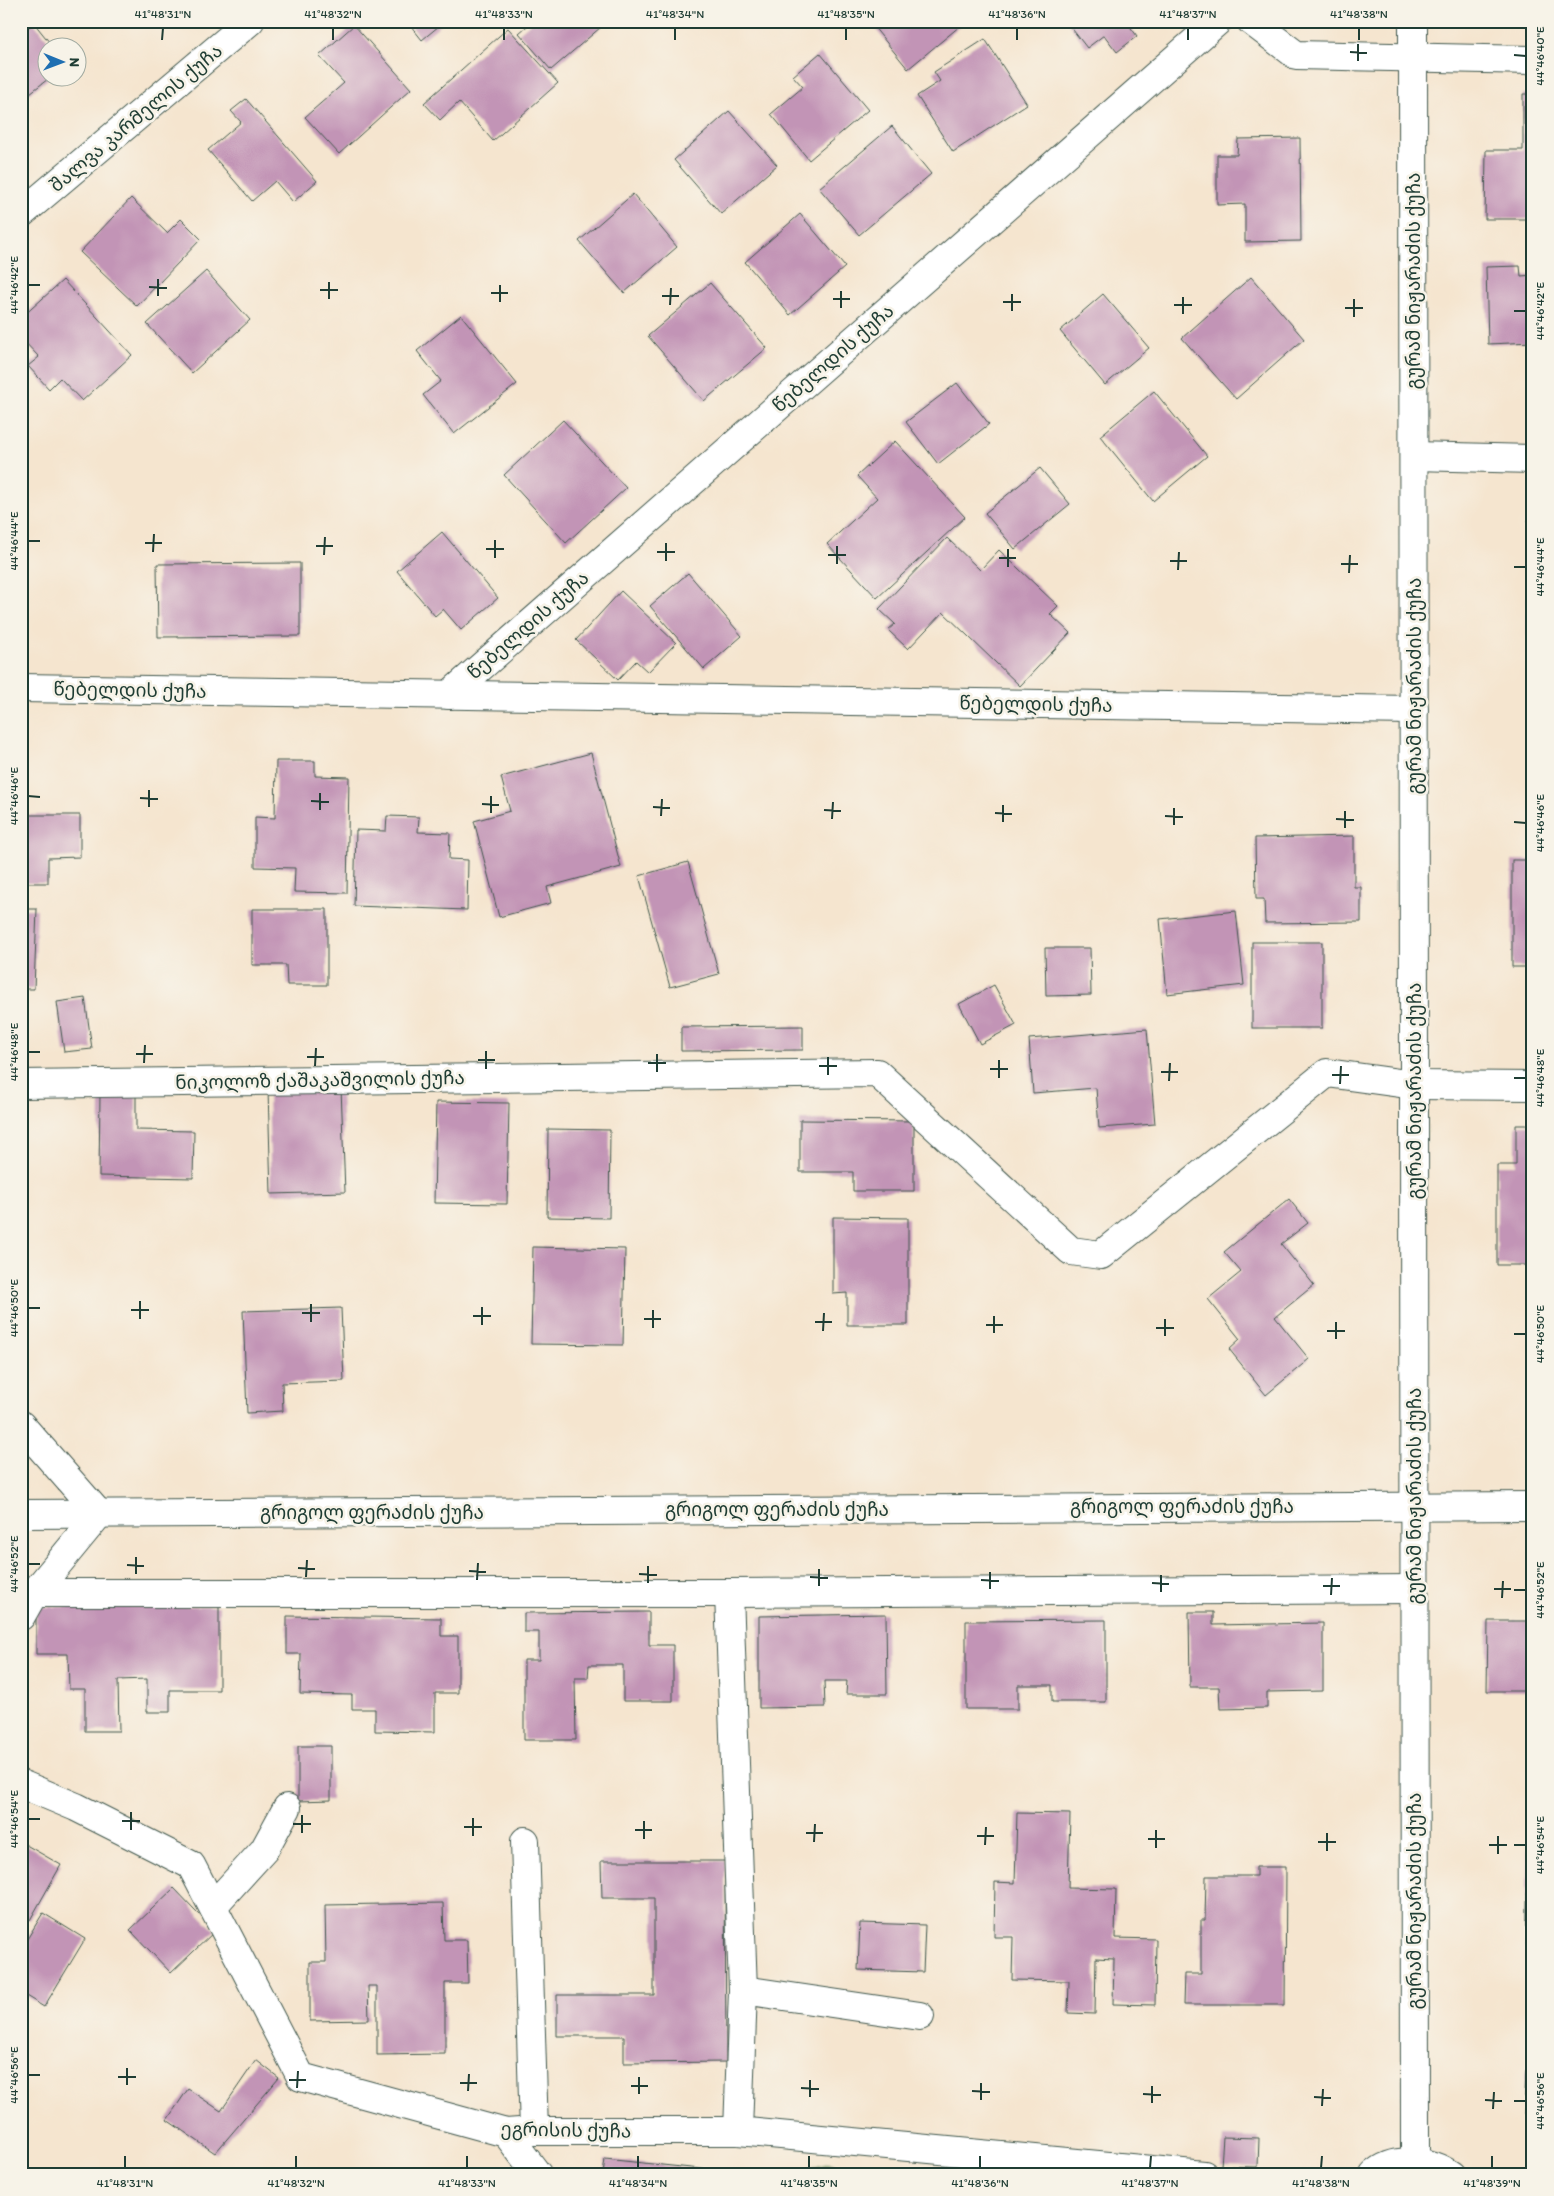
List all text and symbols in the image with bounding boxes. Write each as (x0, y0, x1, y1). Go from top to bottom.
text: 41°48'31"N (135, 7, 191, 21)
text: 41°48'32"N (304, 7, 362, 21)
text: 41°48'33"N (475, 7, 533, 21)
text: 41°48'34"N (646, 7, 704, 21)
text: 41°48'35"N (817, 7, 875, 21)
text: 41°48'36"N (988, 7, 1046, 21)
text: 41°48'37"N (1159, 7, 1217, 21)
text: 41°48'38"N (1330, 7, 1388, 21)
text: 44°46'40"E (1533, 26, 1547, 86)
north arrow (38, 38, 88, 88)
street label: შალვა კარმელის ქუჩა (45, 39, 228, 198)
text: N (66, 57, 83, 67)
street label: გურამ ნიჟარაძის ქუჩა (1402, 172, 1425, 390)
text: 44°46'42"E (7, 255, 21, 314)
text: 44°46'42"E (1533, 281, 1547, 340)
street label: წებელდის ქუჩა (768, 299, 899, 418)
text: 44°46'44"E (7, 511, 21, 571)
text: 44°46'44"E (1533, 537, 1547, 597)
street label: წებელდის ქუჩა (463, 566, 594, 685)
street label: გურამ ნიჟარაძის ქუჩა (1403, 577, 1426, 795)
street label: წებელდის ქუჩა (53, 677, 207, 704)
street label: წებელდის ქუჩა (959, 691, 1113, 718)
text: 44°46'46"E (7, 766, 21, 825)
text: 44°46'46"E (1533, 793, 1547, 852)
street label: გურამ ნიჟარაძის ქუჩა (1403, 982, 1426, 1200)
text: 44°46'48"E (7, 1022, 21, 1081)
text: 44°46'48"E (1533, 1048, 1547, 1107)
street label: ნიკოლოზ ქაშაკაშვილის ქუჩა (175, 1066, 465, 1095)
text: 44°46'50"E (7, 1278, 21, 1337)
text: 44°46'50"E (1533, 1304, 1547, 1363)
street label: გურამ ნიჟარაძის ქუჩა (1403, 1387, 1426, 1605)
street label: გრიგოლ ფერაძის ქუჩა (1070, 1495, 1294, 1519)
street label: გრიგოლ ფერაძის ქუჩა (665, 1498, 889, 1522)
street label: გრიგოლ ფერაძის ქუჩა (260, 1501, 484, 1525)
text: 44°46'52"E (7, 1535, 21, 1593)
text: 44°46'52"E (1533, 1561, 1547, 1619)
text: 44°46'54"E (7, 1789, 21, 1848)
street label: გურამ ნიჟარაძის ქუჩა (1403, 1792, 1426, 2010)
text: 44°46'54"E (1533, 1815, 1547, 1874)
text: 44°46'56"E (7, 2046, 21, 2104)
text: 44°46'56"E (1533, 2072, 1547, 2130)
street label: ეგრისის ქუჩა (500, 2117, 632, 2143)
text: 41°48'31"N (97, 2176, 153, 2190)
text: 41°48'32"N (267, 2176, 325, 2190)
text: 41°48'33"N (438, 2176, 496, 2190)
text: 41°48'34"N (609, 2176, 667, 2190)
text: 41°48'35"N (780, 2176, 838, 2190)
text: 41°48'36"N (951, 2176, 1009, 2190)
text: 41°48'37"N (1121, 2176, 1179, 2190)
text: 41°48'38"N (1292, 2176, 1350, 2190)
text: 41°48'39"N (1463, 2176, 1521, 2190)

